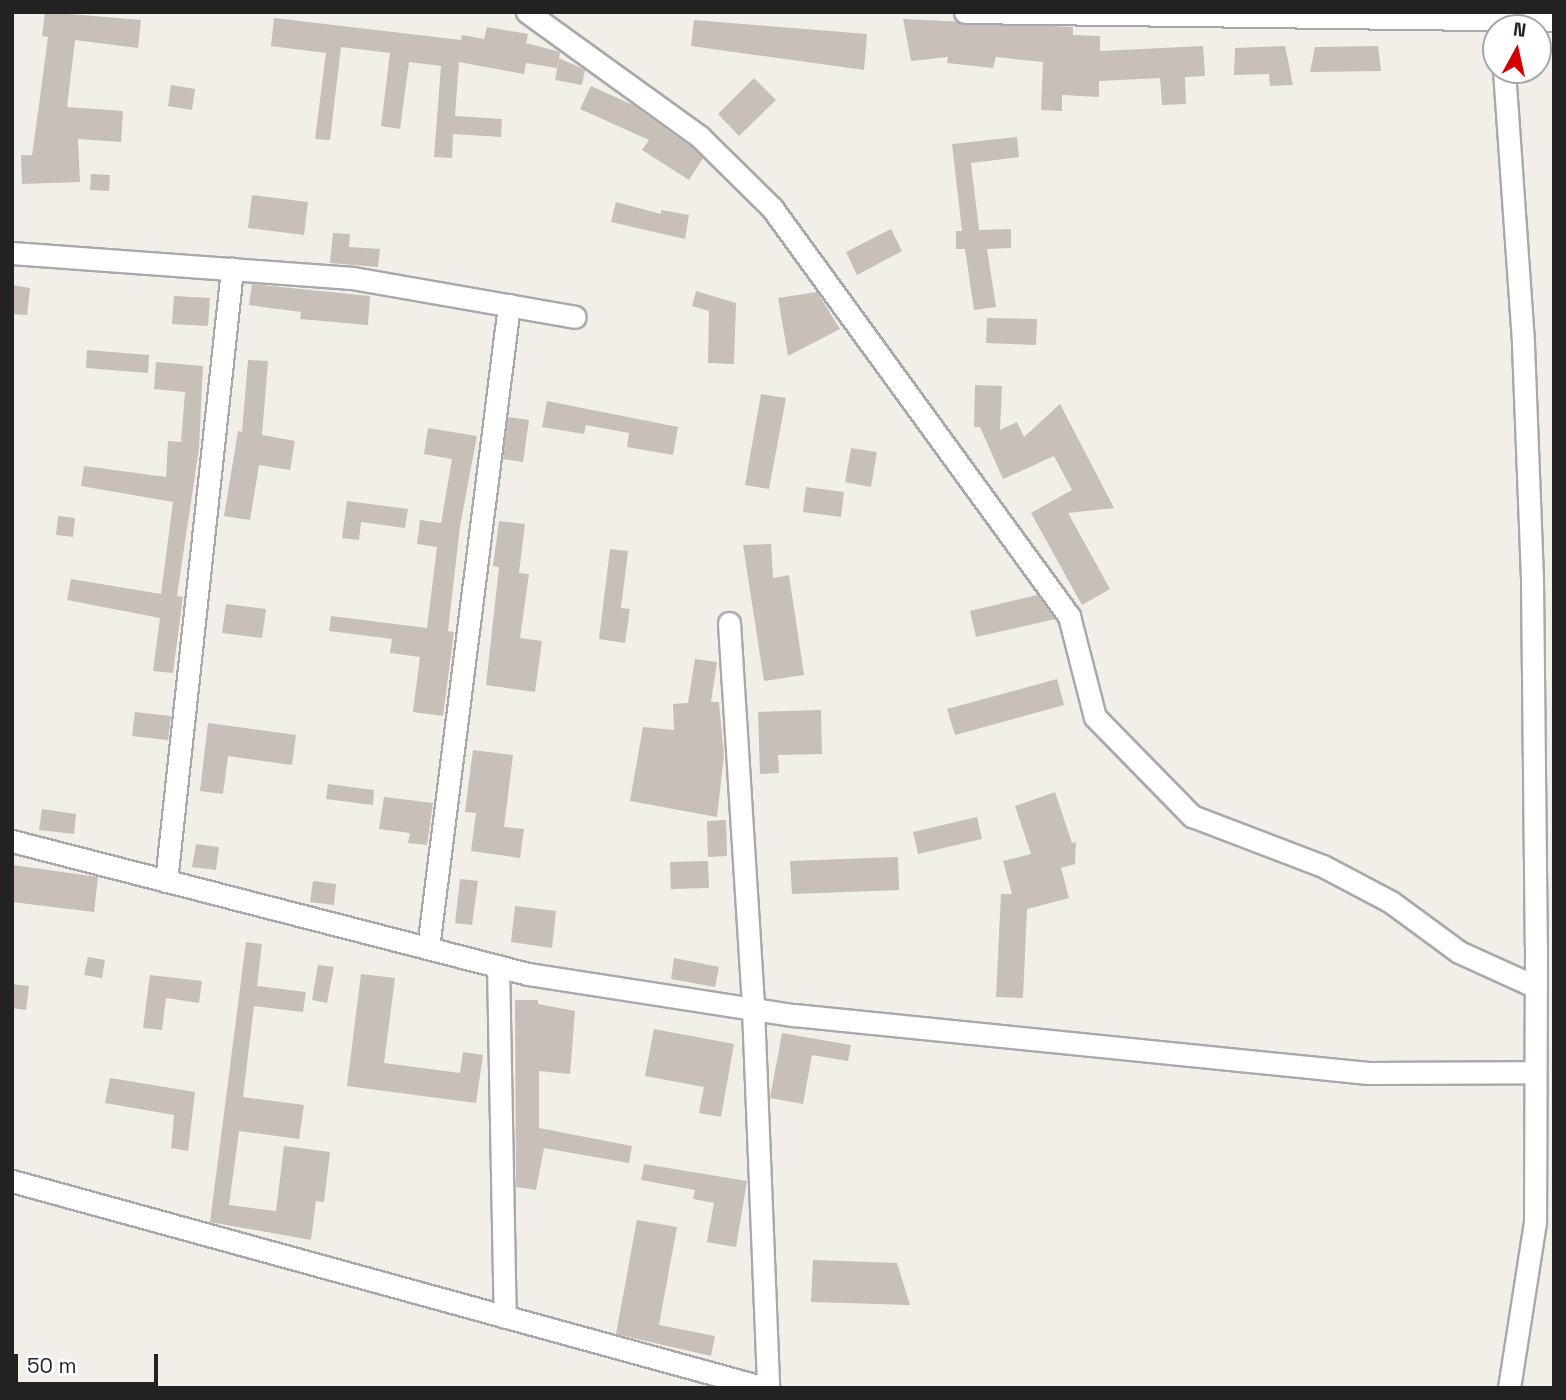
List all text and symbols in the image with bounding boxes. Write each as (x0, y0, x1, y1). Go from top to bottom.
north arrow (1482, 14, 1552, 84)
text: N (1512, 16, 1528, 43)
scale bar (18, 1340, 161, 1384)
text: 50 m (27, 1352, 77, 1379)

